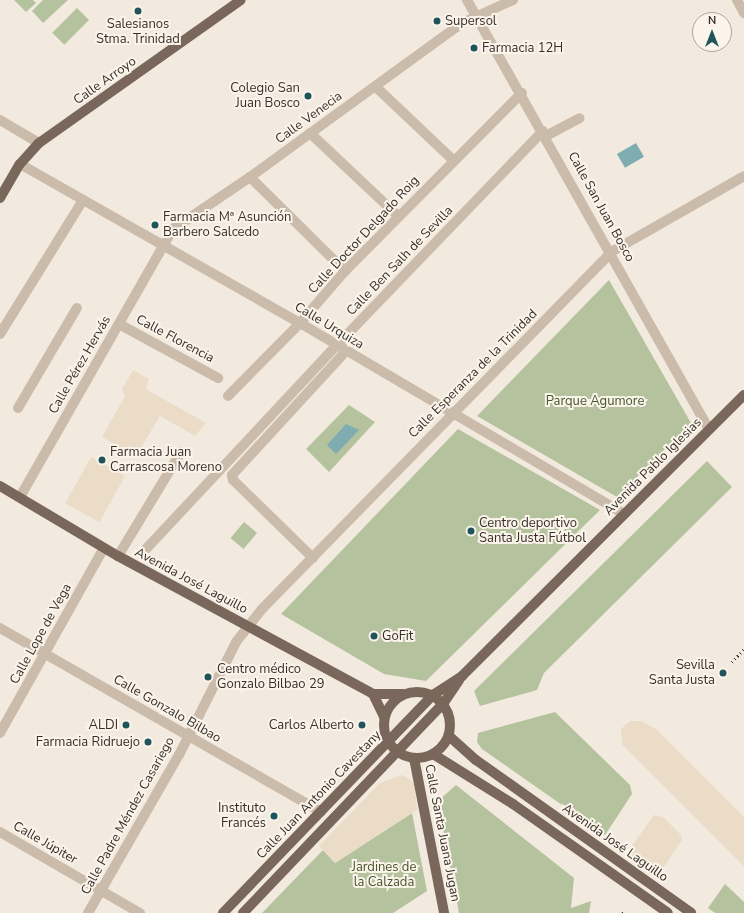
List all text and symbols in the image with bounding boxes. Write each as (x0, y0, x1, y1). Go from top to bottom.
marker: Salesianos Stma. Trinidad (133, 6, 143, 16)
north arrow (692, 12, 732, 52)
place label: Supersol (445, 13, 497, 29)
text: N (708, 13, 716, 28)
marker: Supersol (432, 16, 442, 26)
place label: Salesianos Stma. Trinidad (96, 17, 180, 48)
place label: Farmacia 12H (482, 40, 563, 56)
marker: Farmacia 12H (469, 43, 479, 53)
street label: Calle Arroyo (71, 54, 139, 108)
place label: Colegio San Juan Bosco (230, 81, 300, 112)
street label: Calle Venecia (273, 89, 345, 147)
marker: Colegio San Juan Bosco (303, 91, 313, 101)
street label: Calle San Juan Bosco (564, 149, 638, 265)
street label: Calle Doctor Delgado Roig (305, 173, 423, 297)
street label: Calle Ben Salh de Sevilla (344, 203, 456, 319)
place label: Farmacia Mª Asunción Barbero Salcedo (163, 210, 291, 241)
marker: Farmacia Mª Asunción Barbero Salcedo (150, 220, 160, 230)
street label: Calle Urquiza (292, 299, 366, 353)
street label: Calle Esperanza de la Trinidad (405, 306, 541, 442)
street label: Calle Florencia (133, 312, 217, 366)
street label: Calle Pérez Hervás (46, 313, 114, 417)
park label: Parque Agumore (546, 393, 644, 409)
street label: Avenida Pablo Iglesias (601, 415, 705, 519)
place label: Farmacia Juan Carrascosa Moreno (110, 445, 222, 476)
marker: Farmacia Juan Carrascosa Moreno (97, 455, 107, 465)
place label: Centro deportivo Santa Justa Fútbol (479, 516, 586, 547)
marker: Centro deportivo Santa Justa Fútbol (466, 526, 476, 536)
street label: Avenida José Laguillo (132, 545, 250, 617)
street label: Calle Lope de Vega (7, 581, 75, 687)
place label: GoFit (382, 628, 413, 644)
marker: GoFit (369, 631, 379, 641)
place label: Sevilla Santa Justa (649, 658, 715, 689)
place label: Centro médico Gonzalo Bilbao 29 (217, 662, 325, 693)
marker: Sevilla Santa Justa (718, 668, 728, 678)
marker: Centro médico Gonzalo Bilbao 29 (202, 671, 214, 683)
street label: Calle Gonzalo Bilbao (110, 672, 224, 746)
place label: ALDI (88, 717, 118, 733)
place label: Carlos Alberto (269, 717, 354, 733)
marker: ALDI (121, 720, 131, 730)
marker: Carlos Alberto (357, 720, 367, 730)
street label: Calle Juan Antonio Cavestany (253, 728, 385, 862)
place label: Farmacia Ridruejo (36, 734, 140, 750)
street label: Calle Padre Méndez Casariego (78, 734, 178, 898)
marker: Farmacia Ridruejo (143, 737, 153, 747)
street label: Calle Santa Juana Jugan (421, 763, 463, 903)
place label: Instituto Francés (218, 801, 266, 832)
street label: Avenida José Laguillo (559, 801, 671, 885)
marker: Instituto Francés (269, 811, 279, 821)
street label: Calle Júpiter (10, 818, 80, 868)
park label: Jardines de la Calzada (352, 860, 416, 891)

